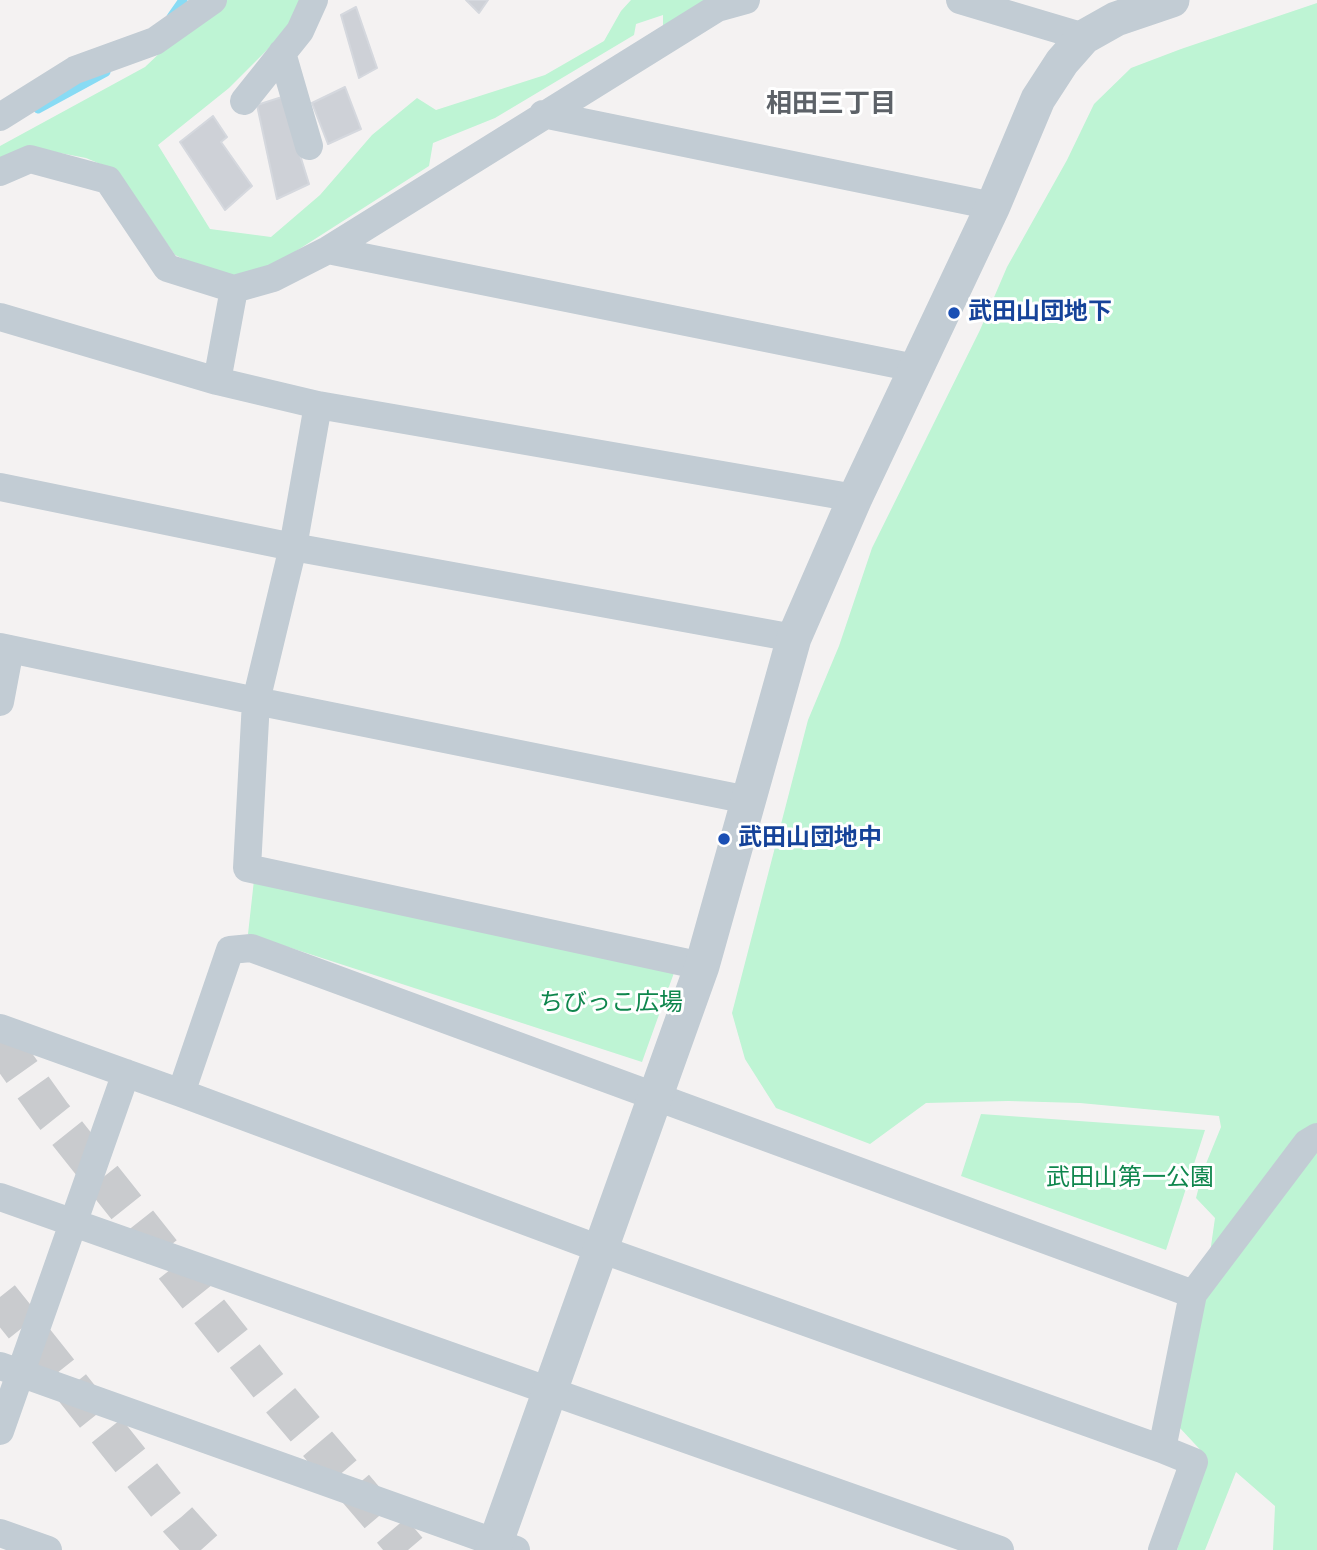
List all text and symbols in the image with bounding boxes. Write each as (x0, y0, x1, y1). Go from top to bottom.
district label: 相田三丁目 (766, 89, 896, 121)
place label: 武田山団地下 (968, 299, 1112, 327)
marker: 武田山団地下 (946, 305, 962, 321)
place label: 武田山団地中 (738, 825, 882, 853)
marker: 武田山団地中 (716, 831, 732, 847)
park label: ちびっこ広場 (539, 990, 683, 1018)
park label: 武田山第一公園 (1046, 1165, 1214, 1193)

